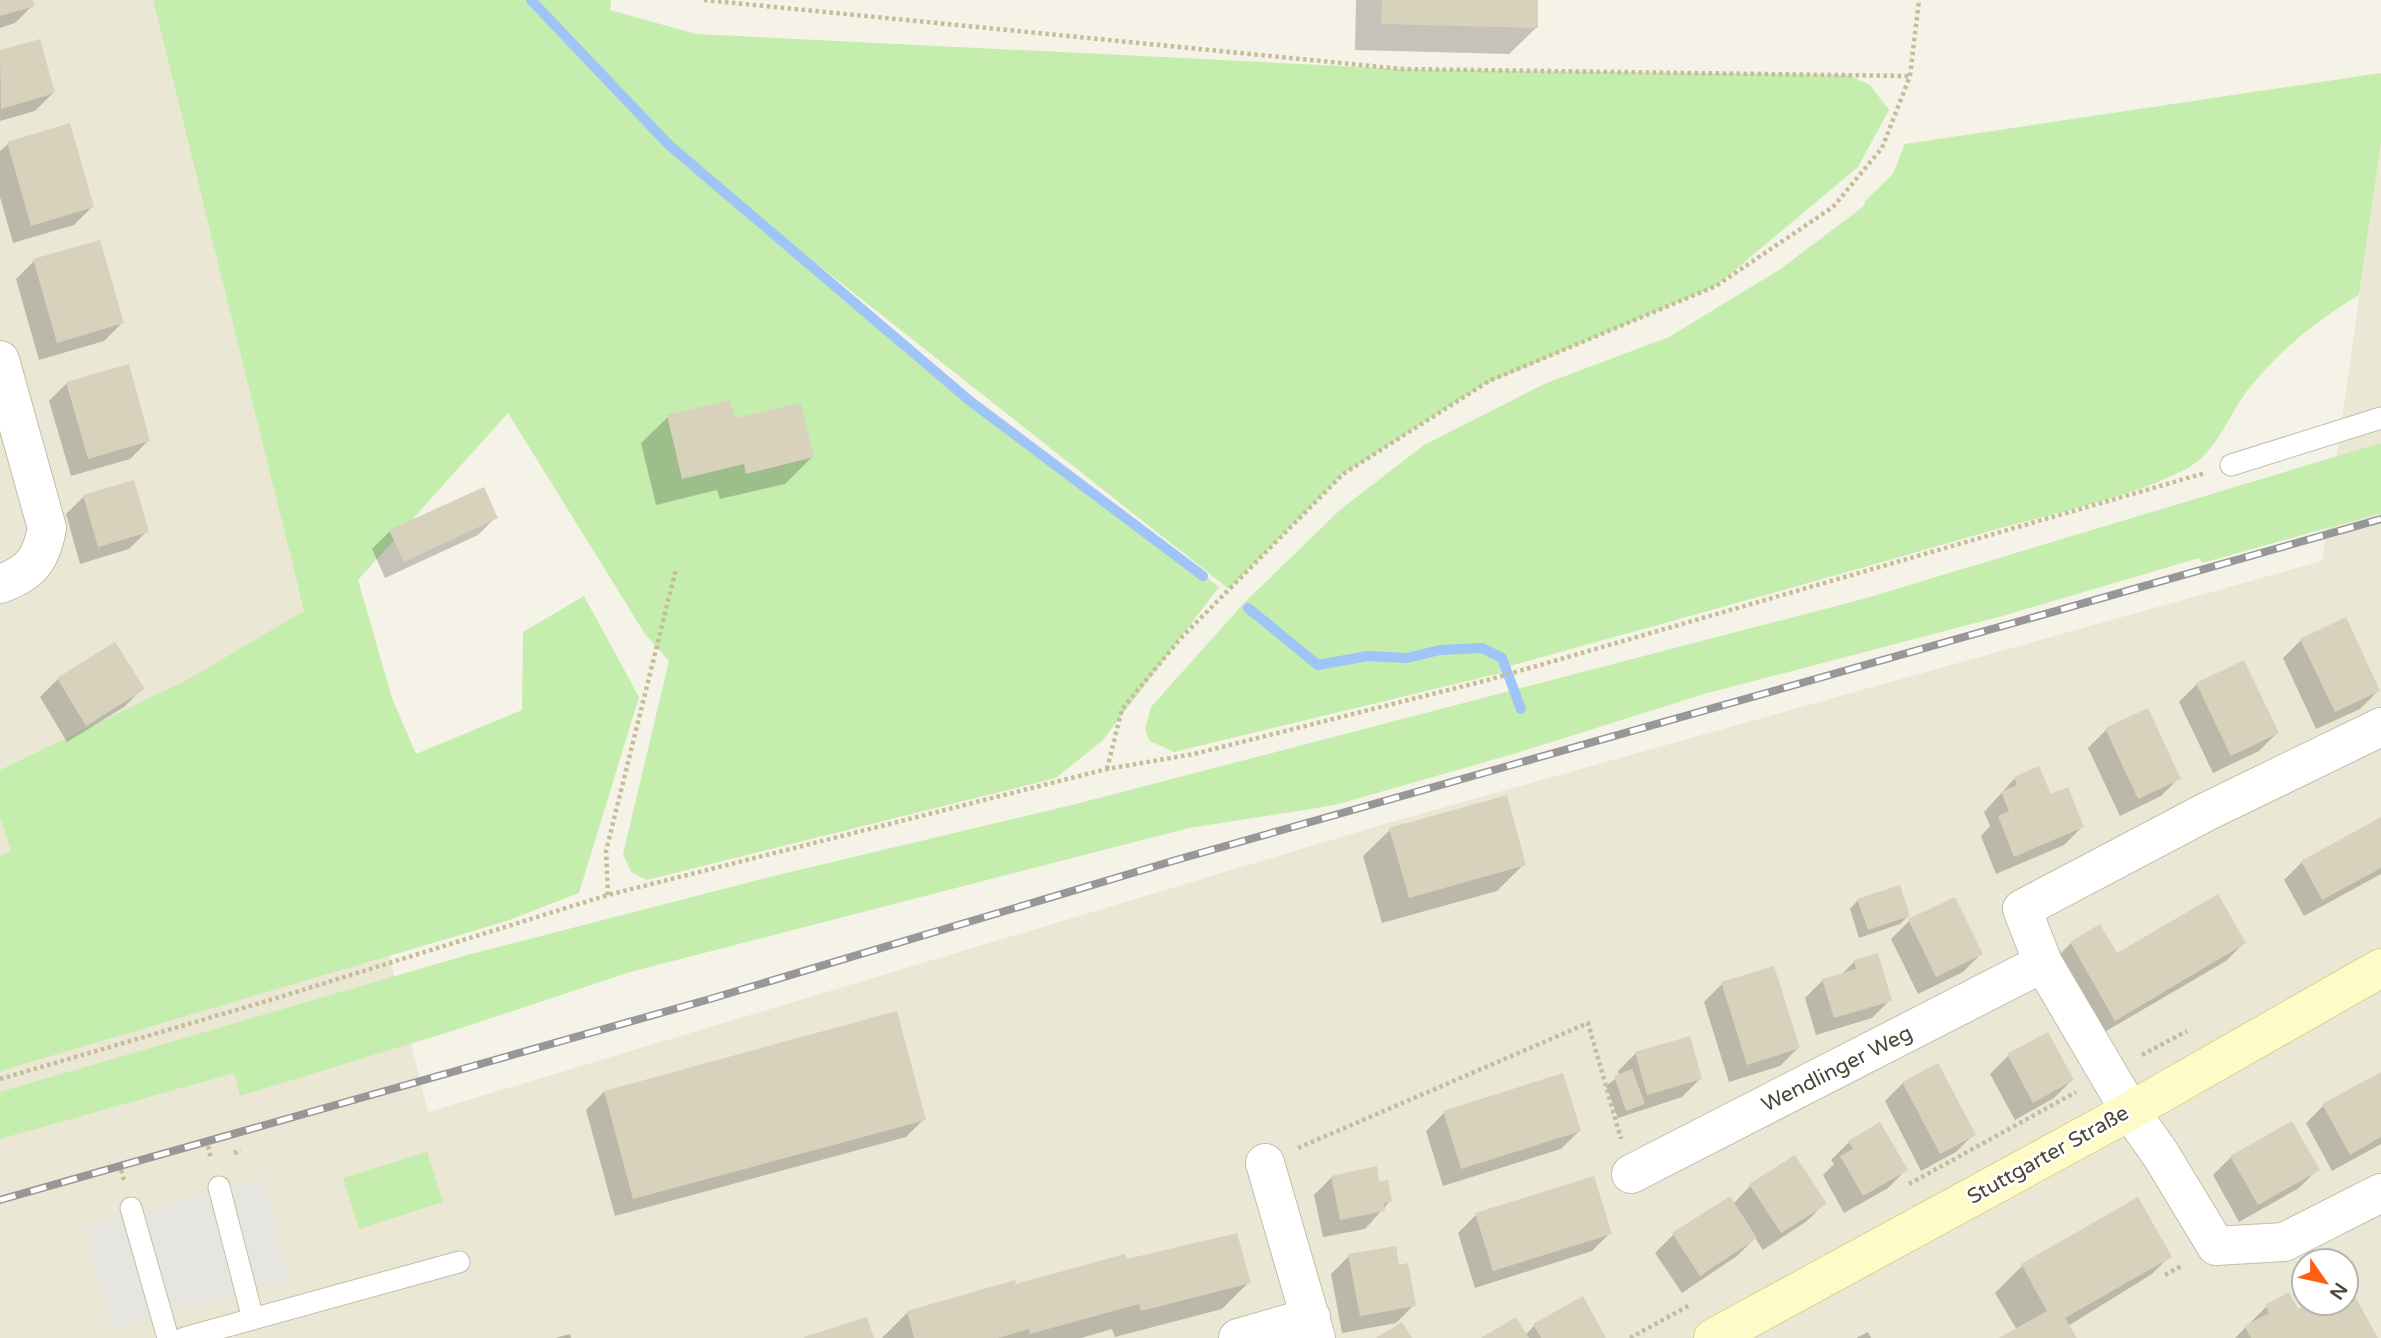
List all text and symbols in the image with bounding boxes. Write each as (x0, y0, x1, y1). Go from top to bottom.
street label: Wendlinger Weg (1758, 1020, 1916, 1118)
street label: Stuttgarter Straße (1963, 1100, 2133, 1210)
north arrow (2290, 1247, 2360, 1317)
text: N (2325, 1278, 2352, 1303)

